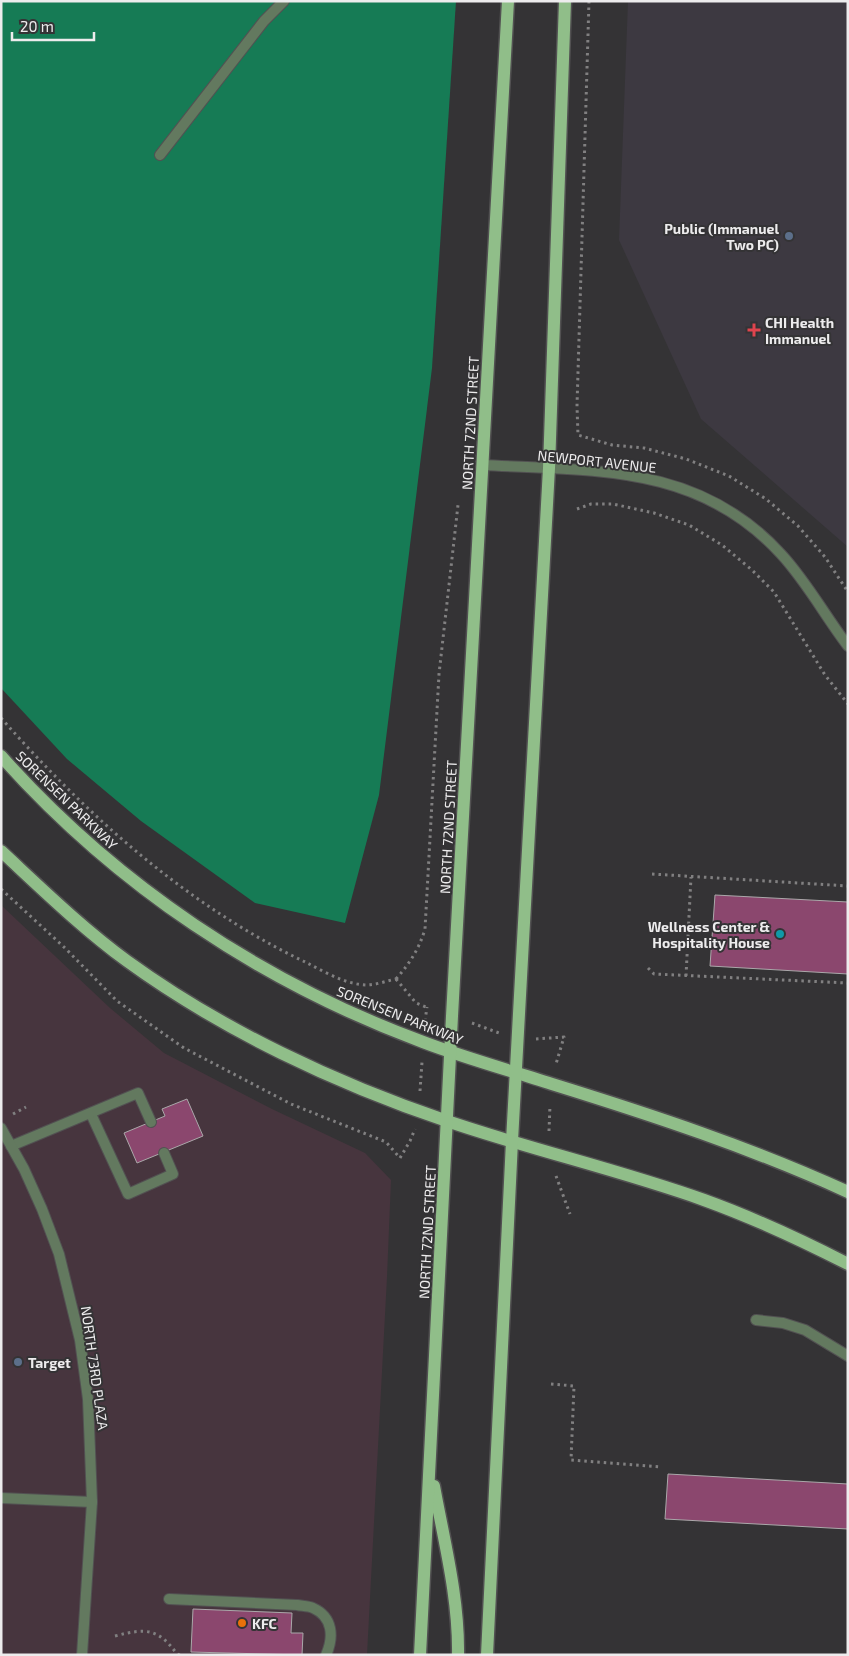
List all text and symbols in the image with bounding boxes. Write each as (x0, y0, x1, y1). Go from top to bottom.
scale bar (12, 10, 95, 42)
text: 20 m (20, 17, 54, 35)
place label: Public (Immanuel Two PC) (664, 220, 779, 253)
marker: Public (Immanuel Two PC) (783, 230, 795, 242)
place label: CHI Health Immanuel (765, 314, 834, 347)
marker: CHI Health Immanuel (747, 323, 761, 337)
street label: NORTH 72ND STREET (458, 356, 482, 490)
street label: NEWPORT AVENUE (537, 446, 657, 476)
street label: SORENSEN PARKWAY (13, 747, 121, 853)
street label: NORTH 72ND STREET (436, 760, 460, 894)
place label: Wellness Center & Hospitality House (648, 918, 770, 951)
marker: Wellness Center & Hospitality House (774, 928, 786, 940)
street label: SORENSEN PARKWAY (334, 982, 466, 1048)
street label: NORTH 72ND STREET (415, 1165, 439, 1299)
street label: NORTH 73RD PLAZA (78, 1305, 112, 1431)
place label: Target (28, 1354, 71, 1371)
marker: Target (12, 1356, 24, 1368)
place label: KFC (252, 1615, 277, 1632)
marker: KFC (236, 1617, 248, 1629)

